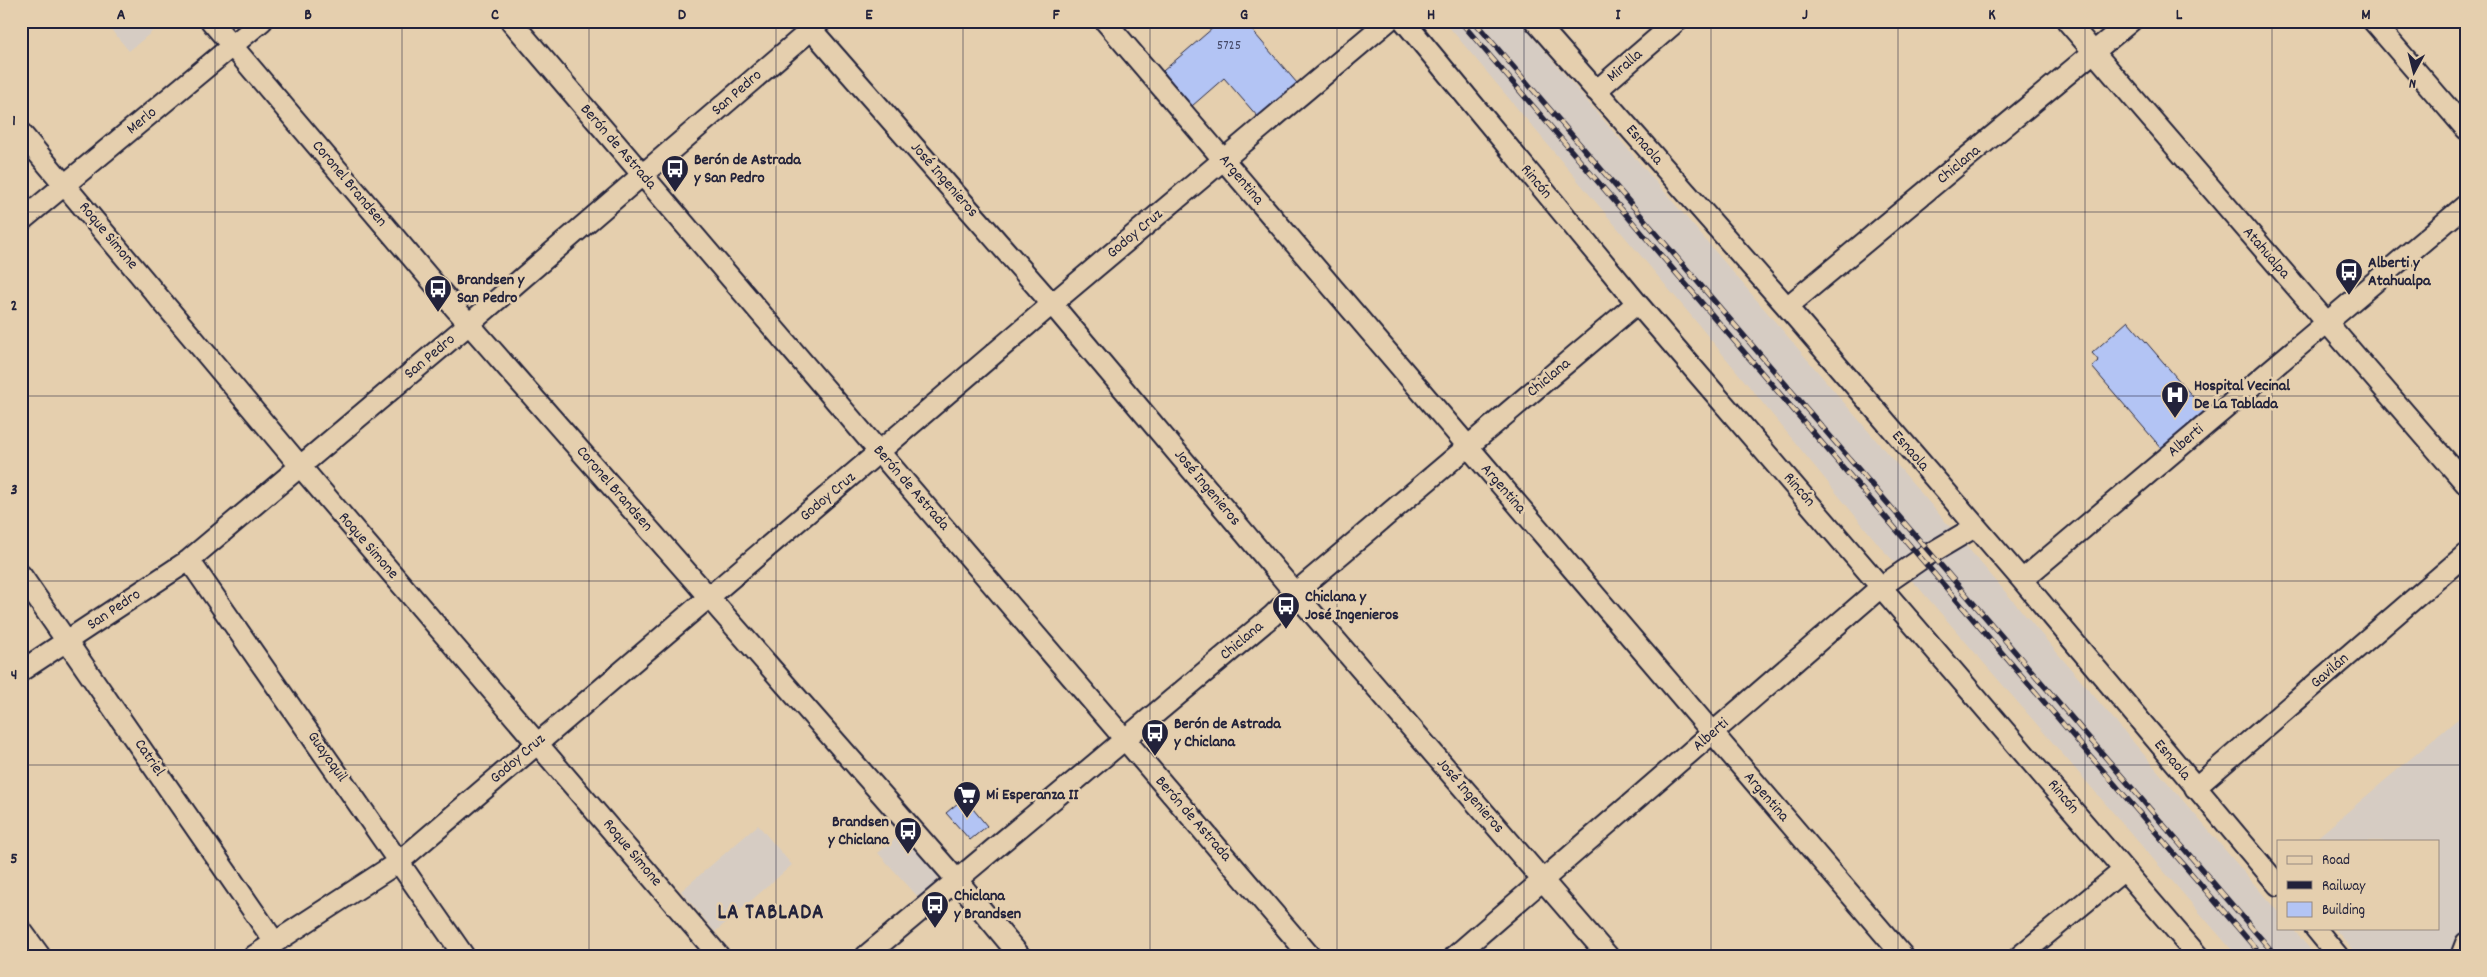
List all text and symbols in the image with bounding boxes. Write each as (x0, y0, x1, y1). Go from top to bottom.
text: A (117, 4, 126, 27)
text: B (304, 4, 312, 27)
text: C (491, 4, 499, 27)
text: D (678, 4, 687, 27)
text: E (865, 4, 873, 27)
text: F (1052, 4, 1060, 27)
text: G (1240, 4, 1248, 27)
text: H (1427, 4, 1435, 27)
text: I (1616, 4, 1622, 27)
text: J (1802, 4, 1808, 27)
text: K (1988, 4, 1996, 27)
text: L (2176, 4, 2183, 27)
text: M (2361, 4, 2371, 27)
house number: 5725 (1217, 36, 1241, 56)
street label: Miralla (1602, 44, 1648, 88)
north arrow (2390, 48, 2440, 98)
street label: San Pedro (707, 64, 767, 122)
text: N (2408, 73, 2417, 93)
street label: Berón de Astrada (574, 99, 662, 195)
street label: Merlo (122, 102, 162, 140)
text: 1 (12, 110, 16, 133)
street label: Esnaola (1620, 120, 1669, 171)
street label: Coronel Brandsen (306, 136, 392, 232)
street label: José Ingenieros (905, 137, 984, 223)
street label: Chiclana (1932, 140, 1986, 190)
place label: Berón de Astrada y San Pedro (694, 149, 802, 190)
street label: Argentina (1213, 150, 1269, 211)
bus stop icon: Berón de Astrada y San Pedro (660, 154, 690, 193)
street label: Rincón (1515, 160, 1557, 204)
street label: Roque Simone (73, 197, 143, 275)
street label: Godoy Cruz (1102, 204, 1168, 264)
street label: Atahualpa (2237, 222, 2296, 285)
place label: Alberti y Atahualpa (2368, 252, 2432, 293)
bus stop icon: Alberti y Atahualpa (2334, 257, 2364, 296)
place label: Brandsen y San Pedro (457, 269, 526, 310)
bus stop icon: Brandsen y San Pedro (423, 274, 453, 313)
text: 2 (11, 295, 18, 318)
street label: San Pedro (399, 329, 461, 385)
street label: Chiclana (1522, 353, 1576, 403)
place label: Hospital Vecinal De La Tablada (2194, 375, 2290, 416)
hospital icon: Hospital Vecinal De La Tablada (2160, 380, 2190, 419)
street label: Alberti (2163, 419, 2209, 463)
street label: Esnaola (1886, 426, 1935, 477)
street label: Berón de Astrada (867, 440, 955, 536)
street label: Coronel Brandsen (570, 441, 658, 537)
street label: José Ingenieros (1168, 445, 1246, 532)
street label: Argentina (1475, 459, 1532, 519)
street label: Godoy Cruz (795, 467, 861, 527)
street label: Rincón (1778, 468, 1820, 512)
text: 3 (10, 479, 18, 502)
street label: Roque Simone (332, 507, 404, 585)
street label: San Pedro (82, 584, 146, 636)
place label: Chiclana y José Ingenieros (1305, 586, 1399, 627)
bus stop icon: Chiclana y José Ingenieros (1271, 591, 1301, 630)
street label: Chiclana (1215, 616, 1269, 666)
street label: Gavilán (2306, 648, 2354, 694)
text: 4 (11, 664, 17, 687)
place label: Berón de Astrada y Chiclana (1174, 713, 1282, 754)
street label: Alberti (1688, 713, 1734, 757)
bus stop icon: Berón de Astrada y Chiclana (1140, 718, 1170, 757)
street label: Guayaquil (301, 727, 353, 787)
street label: Godoy Cruz (485, 728, 551, 790)
street label: Esnaola (2148, 734, 2196, 786)
street label: Catriel (128, 735, 170, 782)
street label: José Ingenieros (1431, 753, 1510, 839)
street label: Argentina (1738, 767, 1795, 827)
street label: Berón de Astrada (1149, 771, 1237, 867)
street label: Rincón (2042, 775, 2084, 819)
supermarket icon: Mi Esperanza II (952, 780, 982, 819)
place label: Mi Esperanza II (986, 784, 1079, 807)
place label: Brandsen y Chiclana (828, 811, 890, 852)
street label: Roque Simone (597, 814, 667, 892)
bus stop icon: Brandsen y Chiclana (893, 816, 923, 855)
legend (2277, 840, 2440, 930)
text: 5 (10, 848, 18, 871)
text: Road (2322, 850, 2350, 872)
text: Railway (2322, 876, 2366, 898)
place label: Chiclana y Brandsen (954, 885, 1021, 926)
bus stop icon: Chiclana y Brandsen (920, 890, 950, 929)
district label: LA TABLADA (717, 899, 825, 929)
text: Building (2322, 900, 2365, 922)

